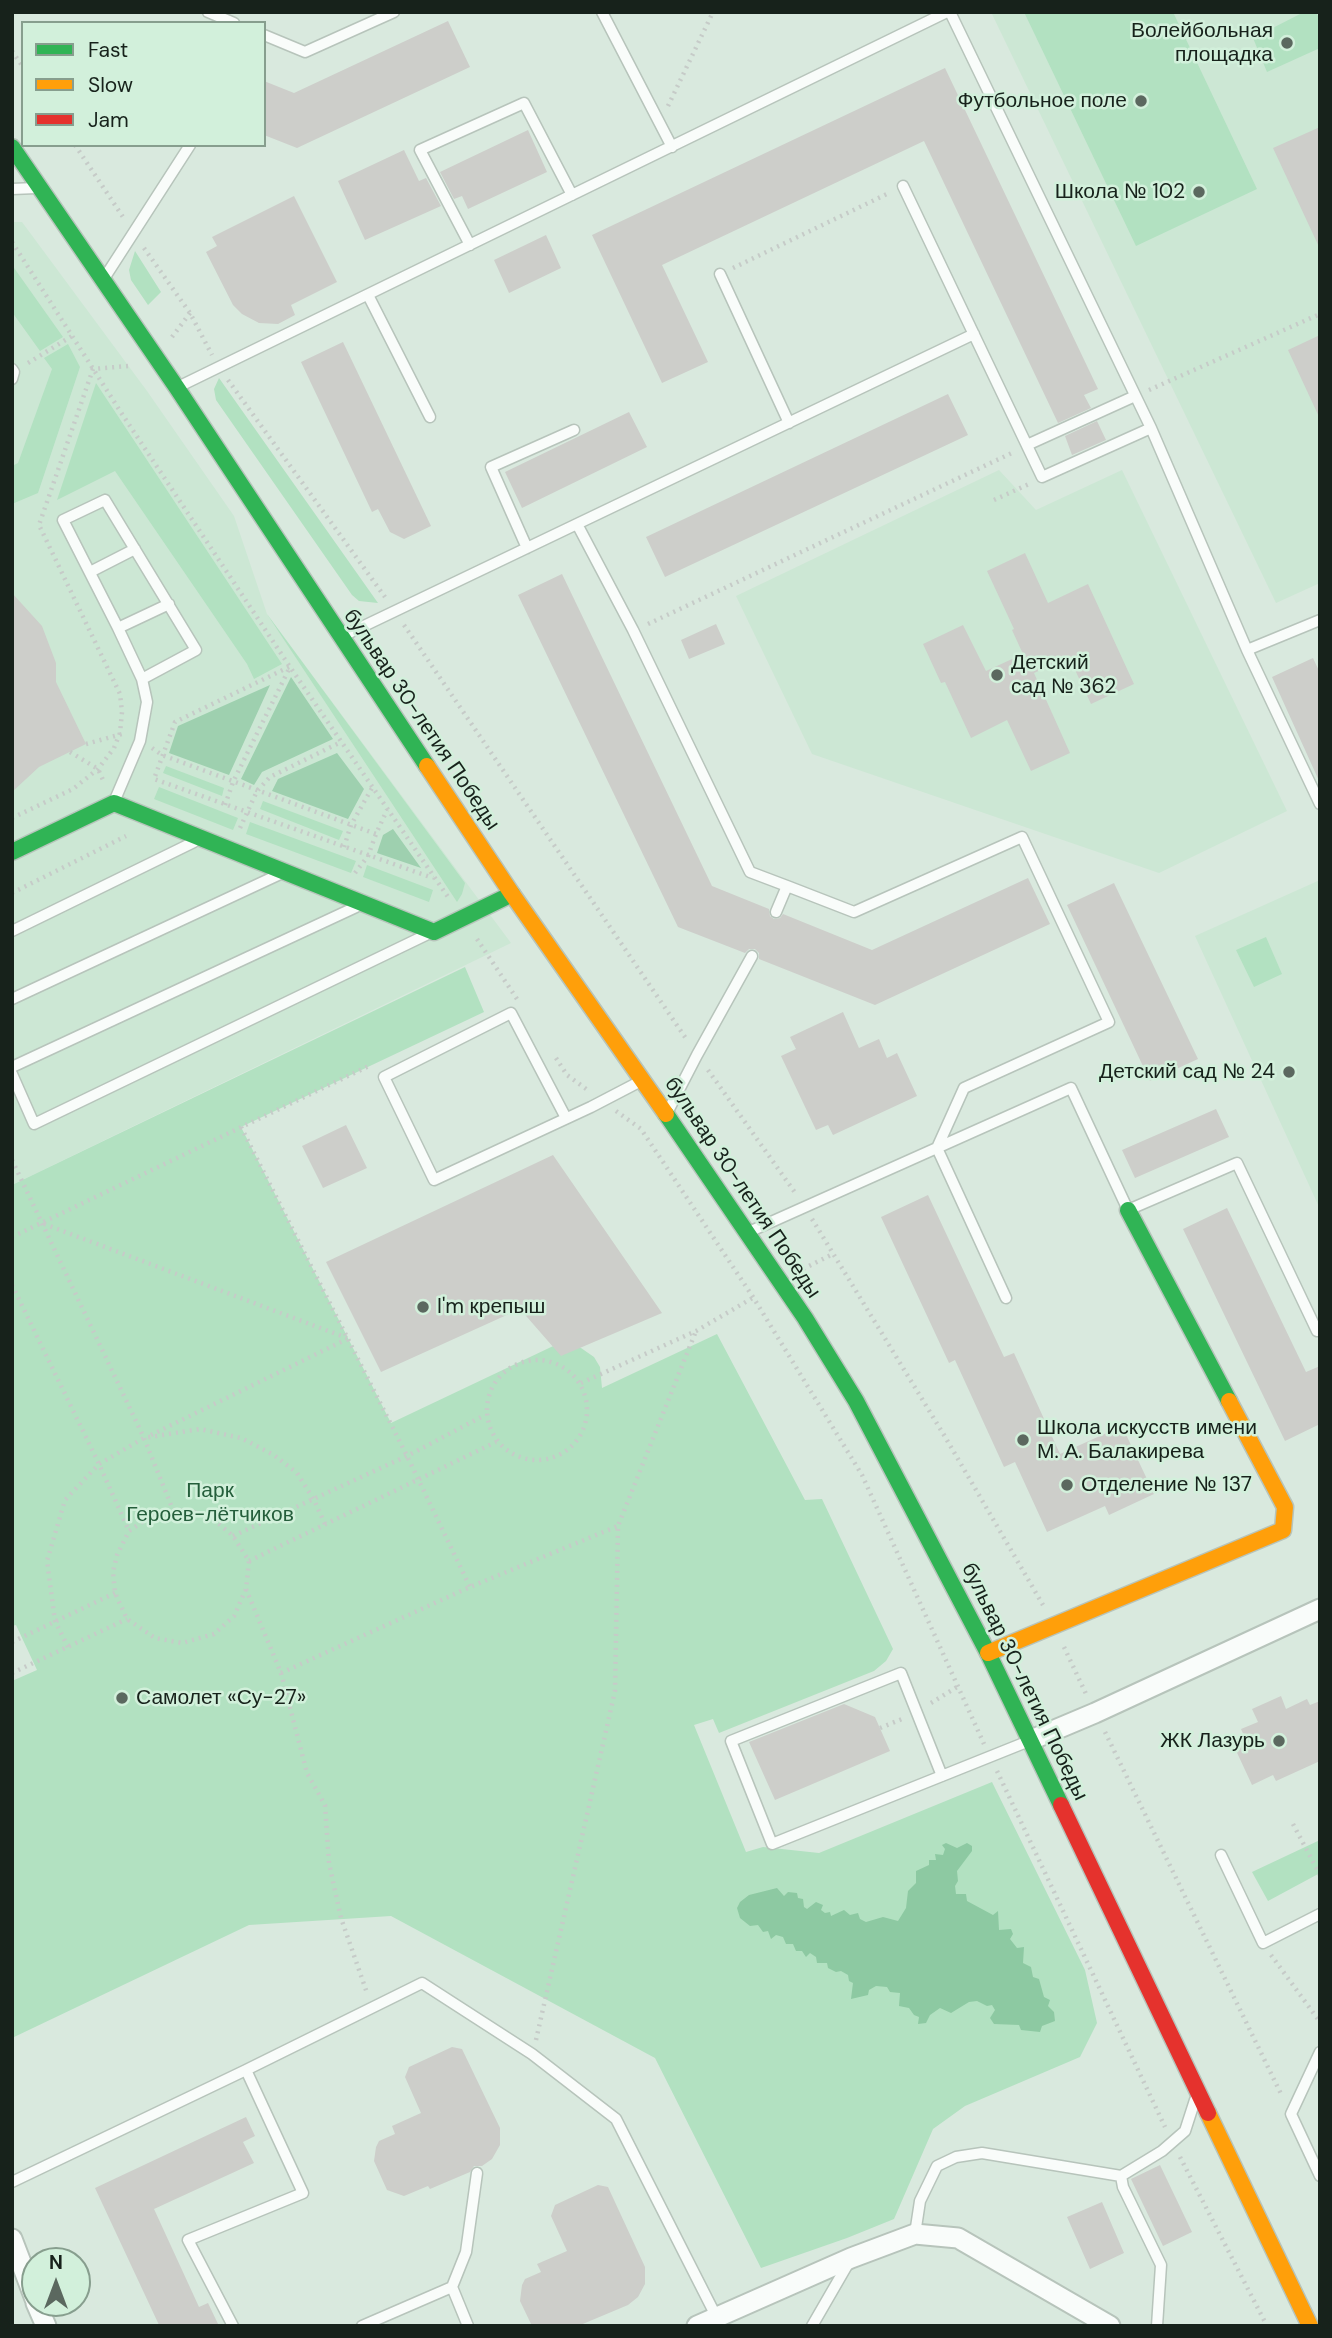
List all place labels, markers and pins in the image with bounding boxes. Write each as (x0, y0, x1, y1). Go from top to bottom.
place label: Волейбольная площадка (1131, 18, 1273, 68)
marker: Волейбольная площадка (1279, 35, 1295, 51)
place label: Футбольное поле (957, 88, 1127, 114)
marker: Футбольное поле (1133, 93, 1149, 109)
place label: Школа № 102 (1055, 179, 1185, 205)
marker: Школа № 102 (1191, 184, 1207, 200)
place label: Детский сад № 362 (1011, 650, 1116, 700)
marker: Детский сад № 362 (989, 667, 1005, 683)
place label: Детский сад № 24 (1099, 1059, 1275, 1085)
marker: Детский сад № 24 (1281, 1064, 1297, 1080)
place label: I'm крепыш (437, 1294, 545, 1320)
marker: I'm крепыш (415, 1299, 431, 1315)
place label: Школа искусств имени М. А. Балакирева (1037, 1415, 1257, 1465)
marker: Школа искусств имени М. А. Балакирева (1015, 1432, 1031, 1448)
place label: Отделение № 137 (1081, 1472, 1252, 1498)
marker: Отделение № 137 (1059, 1477, 1075, 1493)
place label: Самолет «Су-27» (136, 1685, 306, 1711)
marker: Самолет «Су-27» (114, 1690, 130, 1706)
place label: ЖК Лазурь (1160, 1728, 1265, 1754)
marker: ЖК Лазурь (1271, 1733, 1287, 1749)

